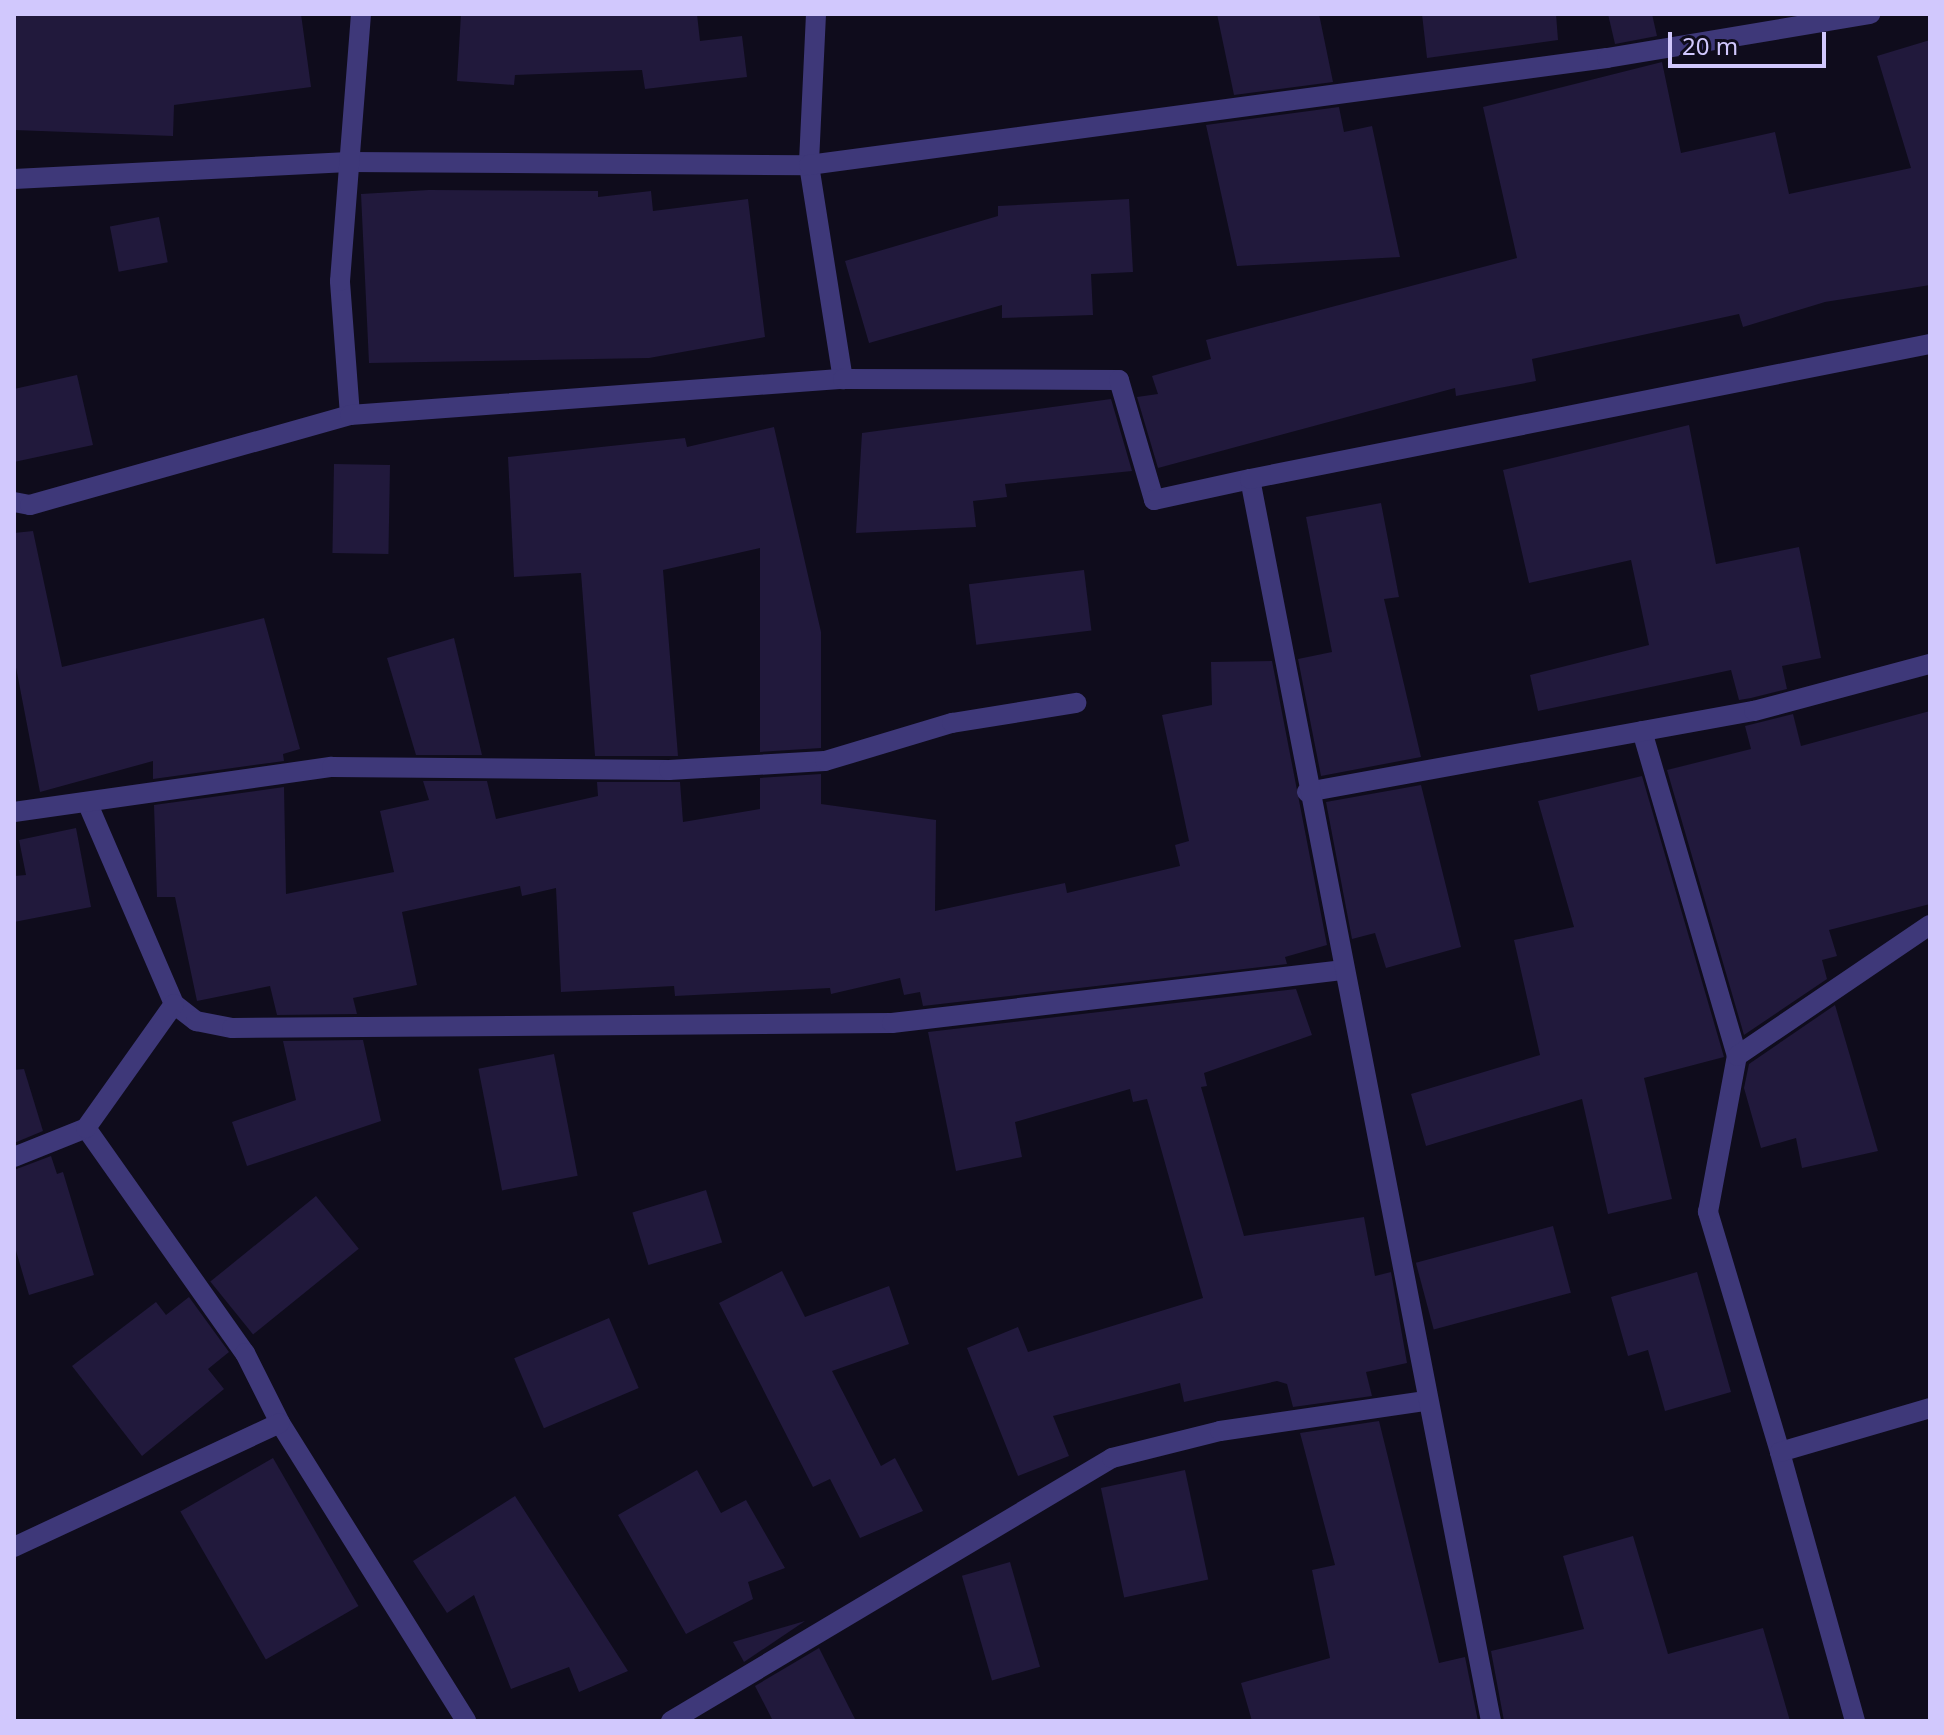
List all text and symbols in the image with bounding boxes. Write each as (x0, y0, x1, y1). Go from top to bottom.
scale bar (1672, 16, 1830, 66)
text: 20 m (1682, 29, 1738, 62)

